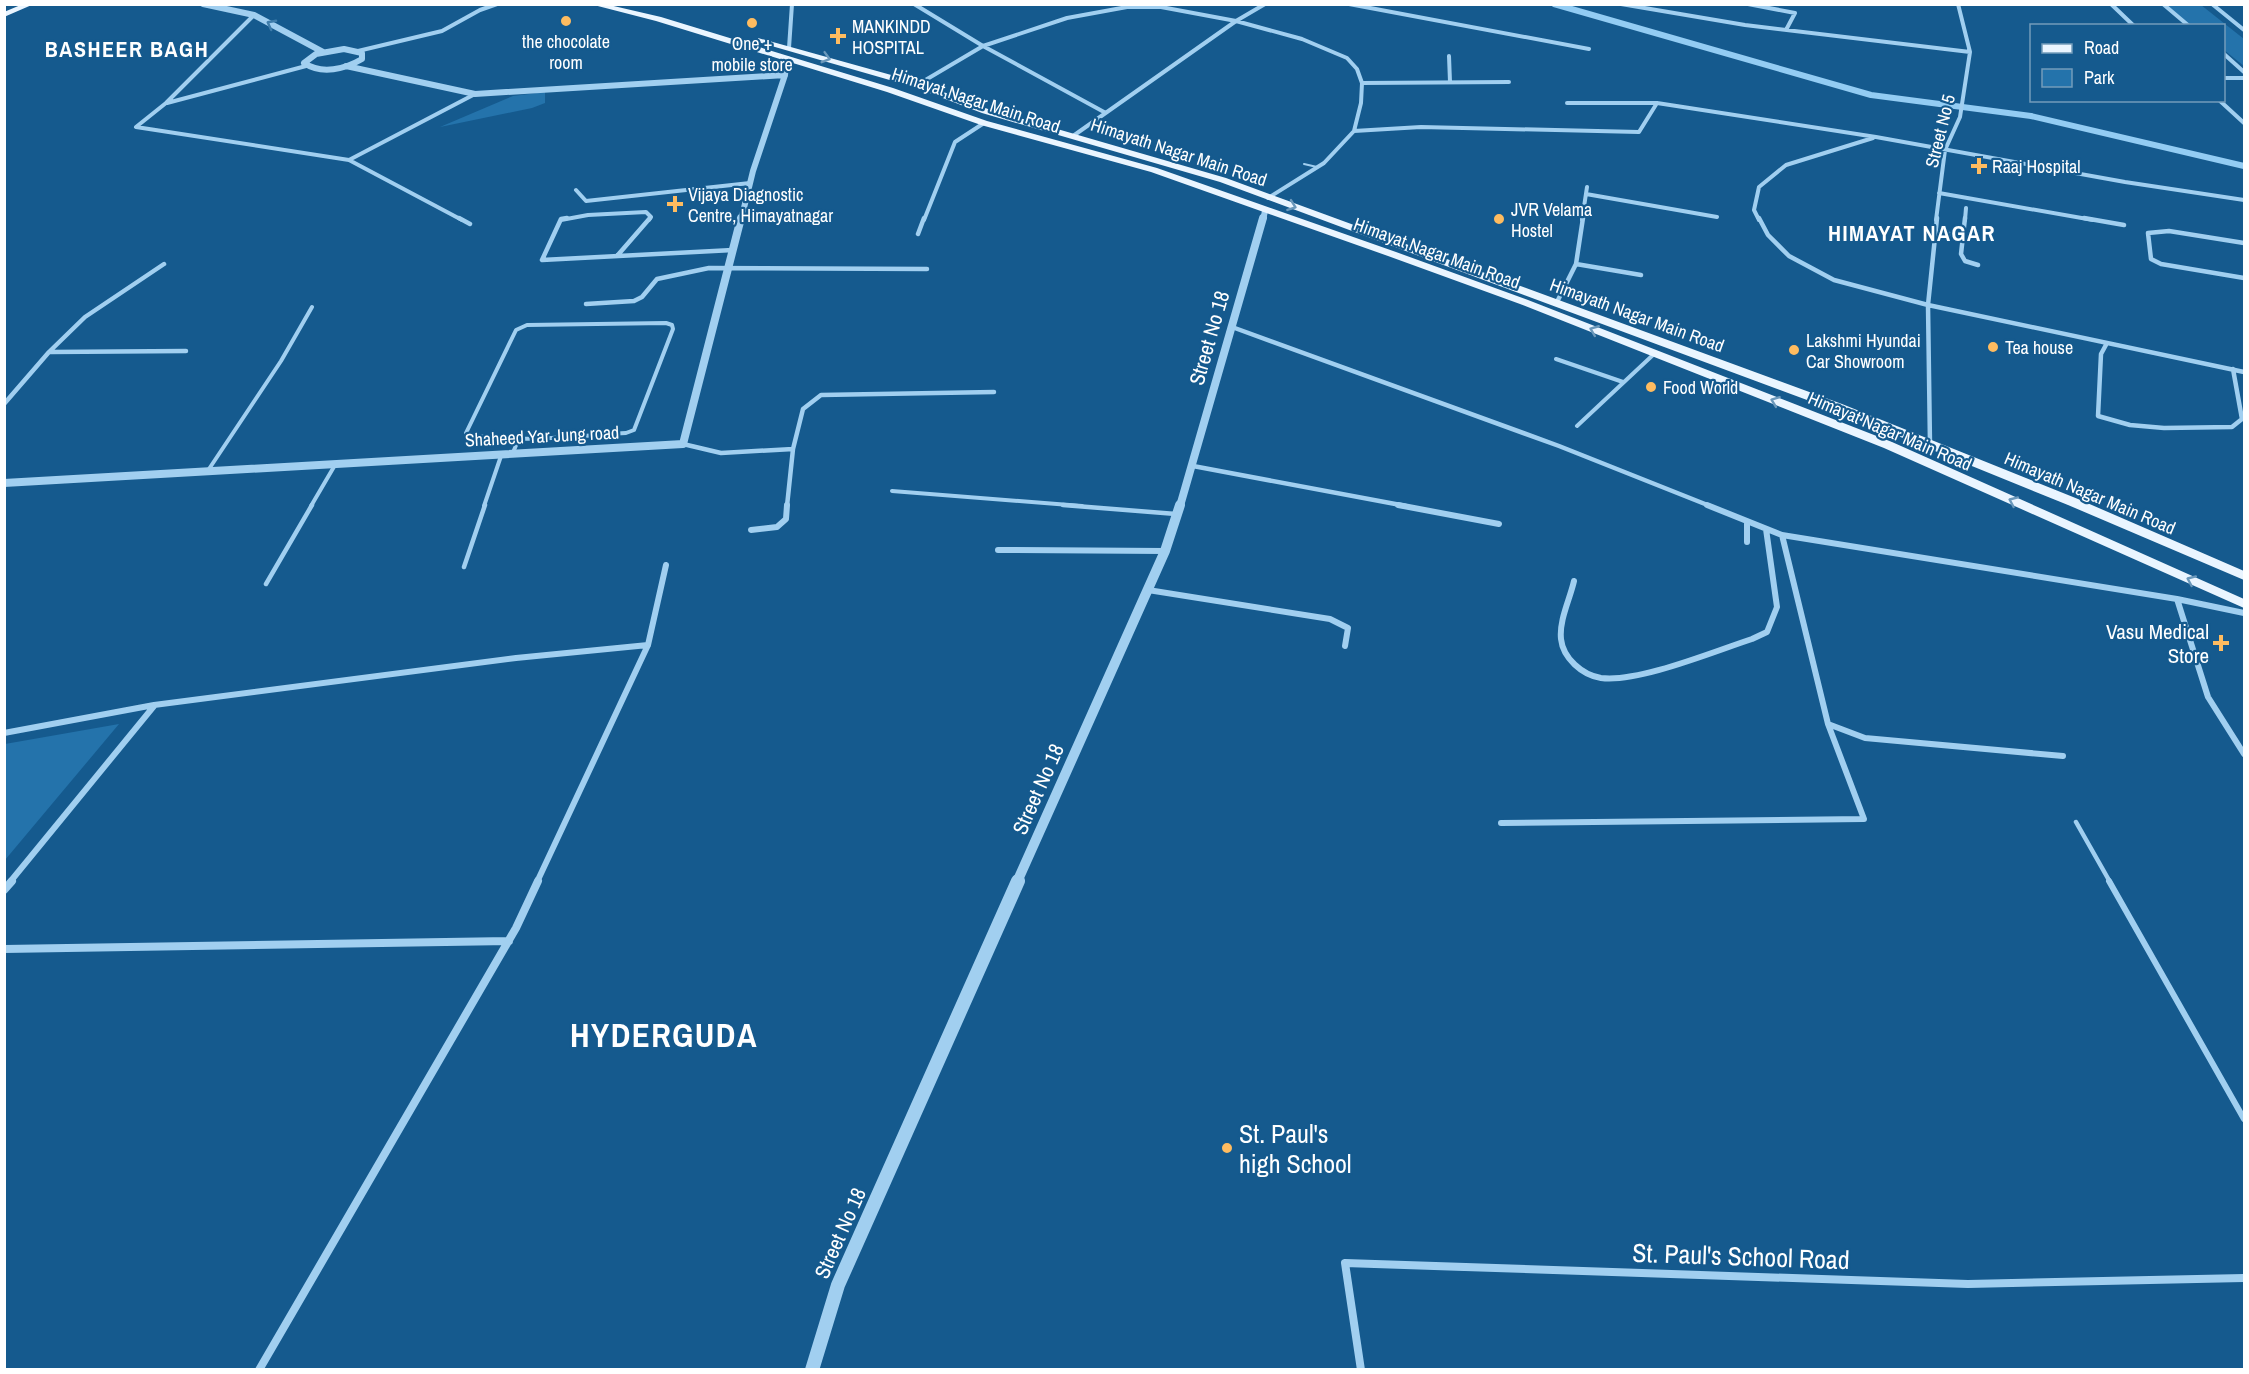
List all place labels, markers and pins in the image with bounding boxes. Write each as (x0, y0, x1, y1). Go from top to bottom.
marker: the chocolate room (559, 14, 573, 28)
place label: MANKINDD HOSPITAL (852, 14, 931, 60)
marker: One + mobile store (745, 16, 759, 30)
marker: MANKINDD HOSPITAL (829, 27, 847, 45)
place label: the chocolate room (522, 29, 610, 75)
place label: One + mobile store (711, 31, 793, 77)
place label: Raaj Hospital (1992, 154, 2081, 179)
marker: Raaj Hospital (1970, 157, 1988, 175)
place label: Vijaya Diagnostic Centre, Himayatnagar (688, 182, 833, 228)
marker: Vijaya Diagnostic Centre, Himayatnagar (666, 195, 684, 213)
place label: JVR Velama Hostel (1511, 197, 1592, 243)
marker: JVR Velama Hostel (1492, 212, 1506, 226)
place label: Lakshmi Hyundai Car Showroom (1806, 328, 1921, 374)
place label: Tea house (2005, 335, 2073, 360)
marker: Tea house (1986, 340, 2000, 354)
marker: Lakshmi Hyundai Car Showroom (1787, 343, 1801, 357)
place label: Food World (1663, 375, 1738, 400)
marker: Food World (1644, 380, 1658, 394)
place label: Vasu Medical Store (2106, 617, 2209, 670)
marker: Vasu Medical Store (2214, 636, 2228, 650)
place label: St. Paul's high School (1239, 1116, 1352, 1181)
marker: St. Paul's high School (1220, 1141, 1234, 1155)

